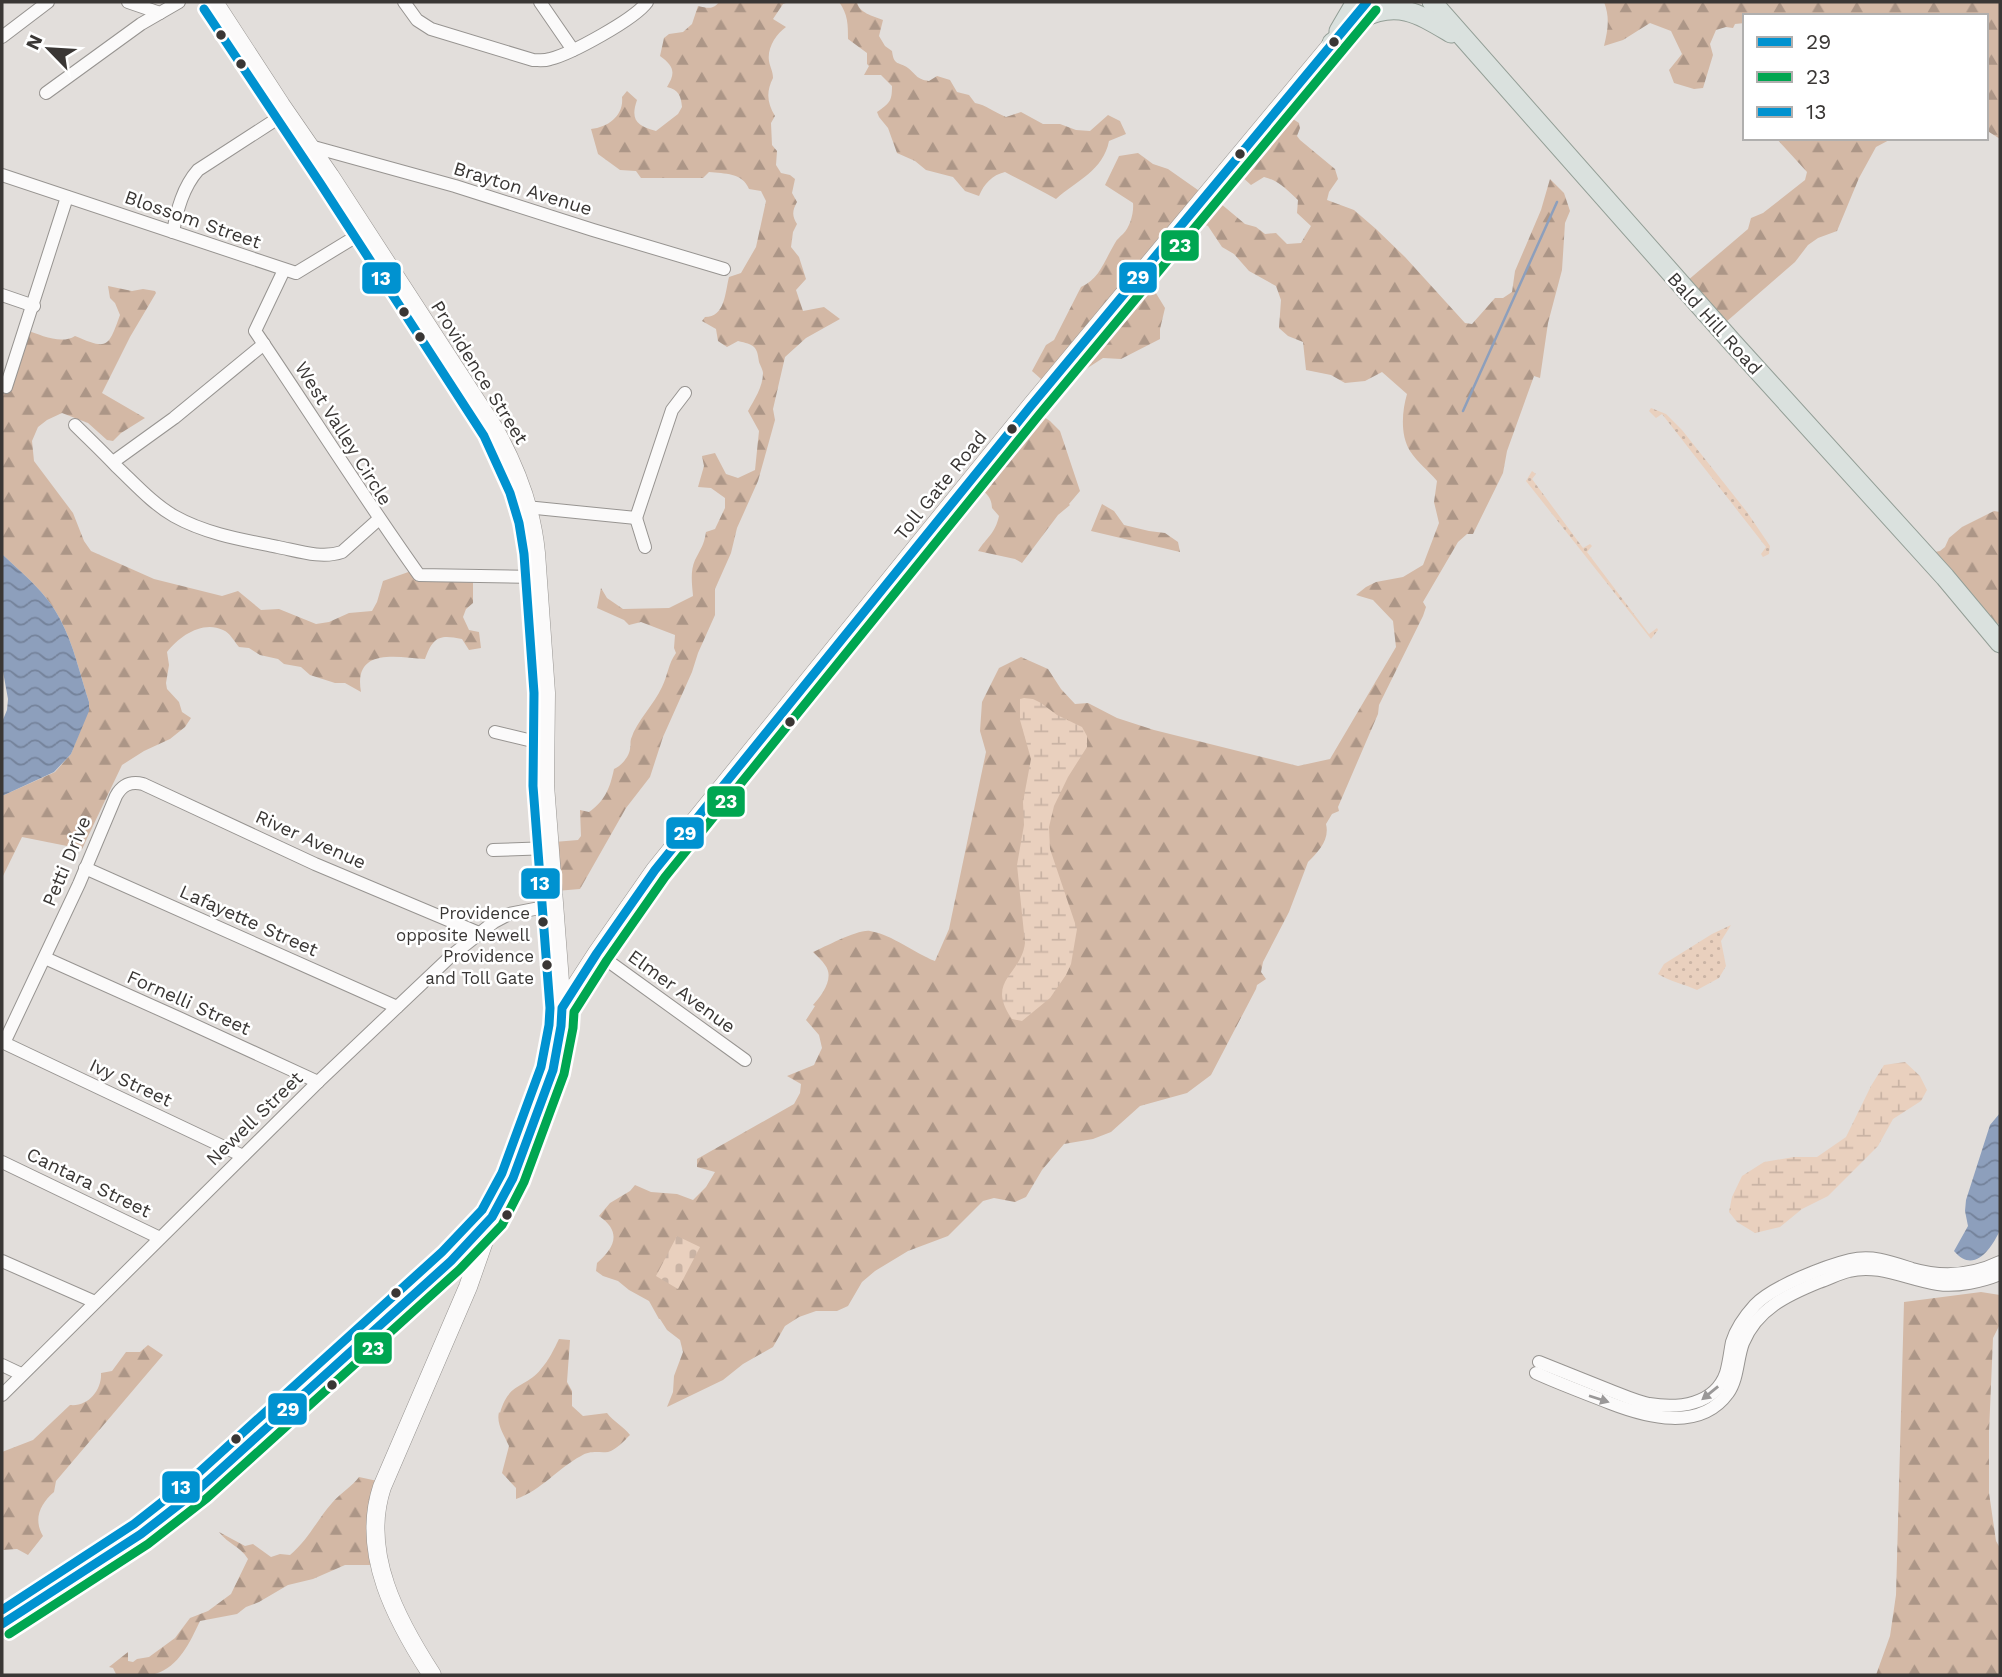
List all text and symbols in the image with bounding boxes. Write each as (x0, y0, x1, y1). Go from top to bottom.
north arrow (14, 14, 84, 84)
legend (1743, 14, 1988, 140)
unlabelled marker (214, 28, 228, 42)
text: 29 (1806, 29, 1831, 54)
text: N (21, 31, 47, 53)
unlabelled marker (1327, 35, 1341, 49)
unlabelled marker (234, 57, 248, 71)
text: 23 (1806, 64, 1831, 89)
text: 13 (1806, 99, 1826, 124)
unlabelled marker (1233, 147, 1247, 161)
street label: Brayton Avenue (451, 156, 595, 221)
street label: Blossom Street (122, 185, 264, 254)
line badge: 23 (1160, 229, 1200, 262)
text: 23 (1169, 234, 1191, 257)
line badge: 13 (361, 261, 402, 295)
line badge: 29 (1118, 261, 1158, 294)
text: 29 (1126, 266, 1150, 289)
text: 13 (371, 267, 391, 290)
street label: Bald Hill Road (1663, 267, 1767, 379)
street label: Providence Street (426, 296, 533, 448)
unlabelled marker (397, 305, 411, 319)
unlabelled marker (413, 330, 427, 344)
street label: West Valley Circle (290, 357, 397, 509)
unlabelled marker (1005, 422, 1019, 436)
street label: Toll Gate Road (889, 426, 992, 545)
unlabelled marker (783, 715, 797, 729)
line badge: 23 (706, 785, 746, 818)
text: 23 (715, 790, 737, 813)
street label: River Avenue (252, 805, 370, 874)
street label: Petti Drive (37, 813, 96, 910)
line badge: 29 (665, 816, 705, 850)
text: 29 (673, 822, 697, 845)
line badge: 13 (520, 867, 561, 900)
text: 13 (530, 872, 550, 895)
street label: Lafayette Street (176, 880, 322, 961)
place label: Providence opposite Newell (396, 903, 531, 945)
marker: Providence opposite Newell (536, 915, 550, 929)
street label: Elmer Avenue (623, 945, 740, 1038)
place label: Providence and Toll Gate (425, 946, 534, 988)
marker: Providence and Toll Gate (540, 958, 554, 972)
street label: Fornelli Street (123, 965, 254, 1040)
street label: Ivy Street (86, 1053, 176, 1112)
street label: Newell Street (201, 1066, 308, 1170)
street label: Cantara Street (23, 1142, 155, 1223)
unlabelled marker (500, 1208, 514, 1222)
unlabelled marker (389, 1286, 403, 1300)
line badge: 23 (353, 1331, 393, 1365)
text: 23 (362, 1337, 384, 1360)
unlabelled marker (325, 1378, 339, 1392)
one-way arrow (1701, 1385, 1719, 1400)
line badge: 29 (267, 1392, 308, 1426)
one-way arrow (1588, 1394, 1609, 1405)
text: 29 (276, 1398, 300, 1421)
unlabelled marker (229, 1432, 243, 1446)
line badge: 13 (161, 1470, 201, 1504)
text: 13 (171, 1476, 191, 1499)

